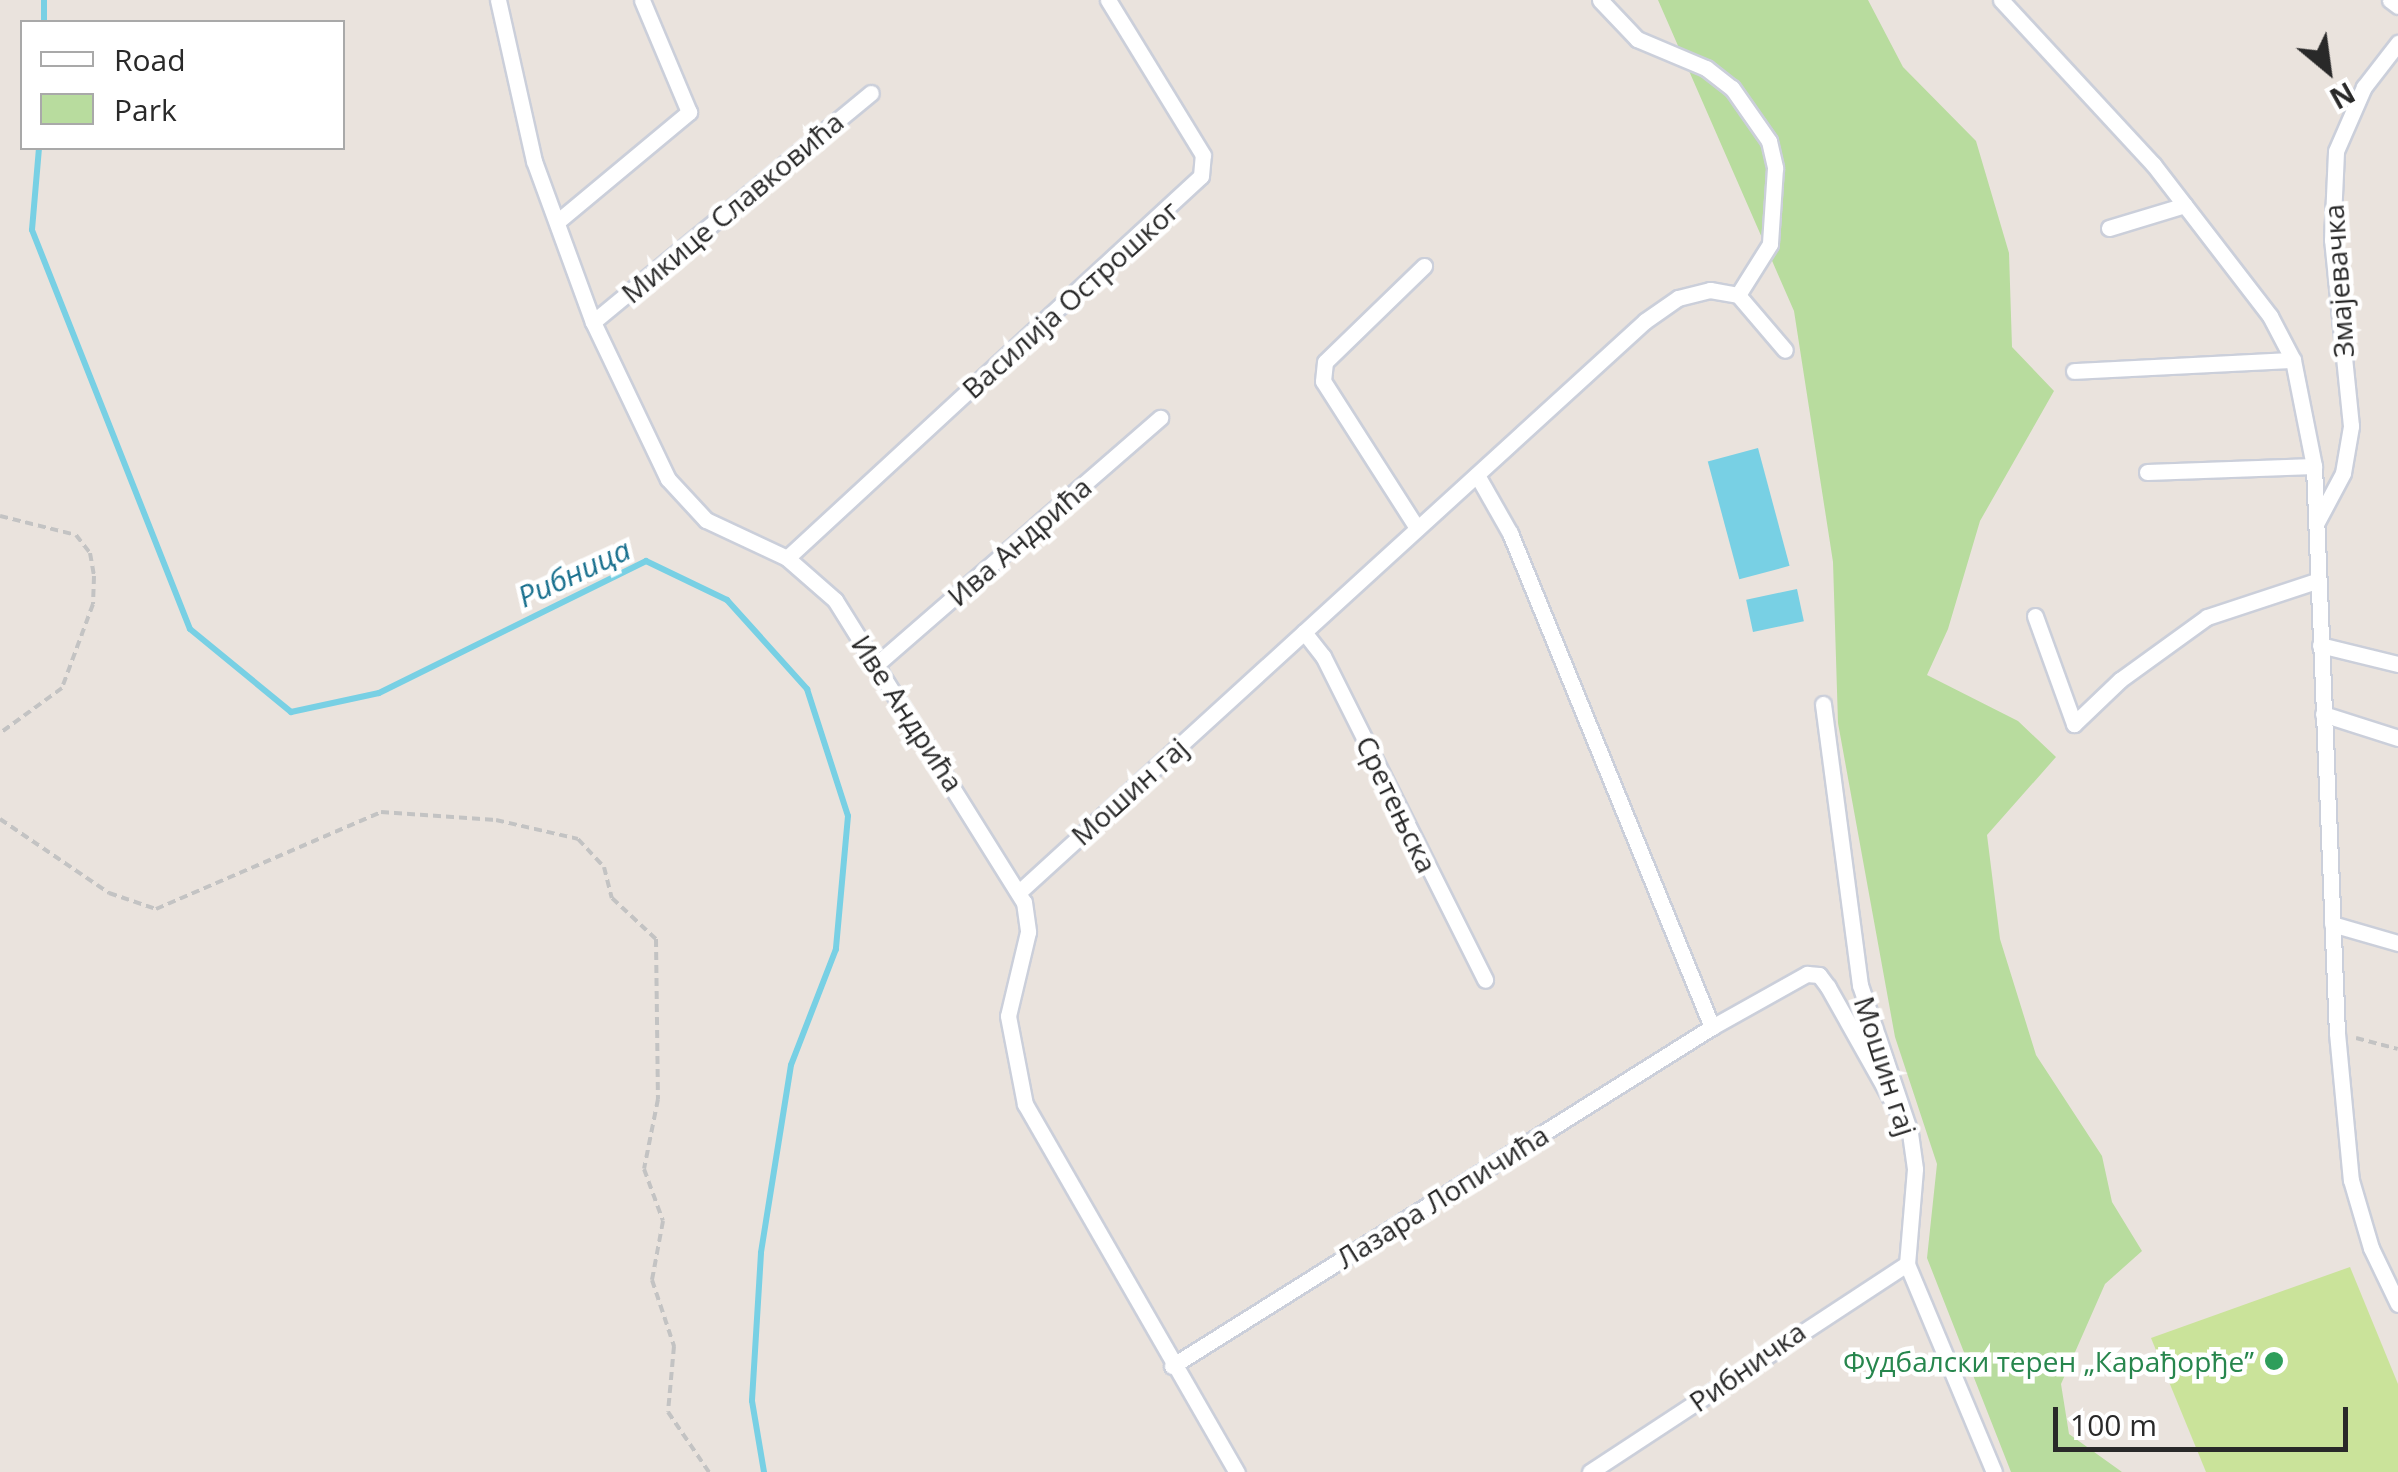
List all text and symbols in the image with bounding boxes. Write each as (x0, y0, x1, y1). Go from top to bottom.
legend (20, 20, 345, 150)
north arrow (2278, 20, 2378, 120)
text: Road (114, 39, 186, 80)
text: N (2323, 74, 2362, 118)
text: Park (114, 89, 177, 130)
street label: Микице Славковића (614, 104, 850, 310)
street label: Василија Острошког (955, 193, 1185, 405)
street label: Змајевачка (2316, 203, 2360, 359)
street label: Ива Андрића (940, 469, 1098, 613)
water label: Рибница (512, 531, 636, 615)
street label: Иве Андрића (845, 629, 971, 797)
street label: Мошин гај (1064, 730, 1194, 852)
street label: Сретењска (1350, 730, 1444, 878)
street label: Мошин гај (1848, 992, 1924, 1140)
street label: Лазара Лопичића (1330, 1117, 1554, 1275)
street label: Рибничка (1683, 1314, 1811, 1418)
place label: Фудбалски терен „Карађорђе” (1843, 1344, 2254, 1378)
marker: Фудбалски терен „Карађорђе” (2263, 1350, 2285, 1372)
scale bar (2058, 1387, 2353, 1449)
text: 100 m (2070, 1404, 2157, 1445)

